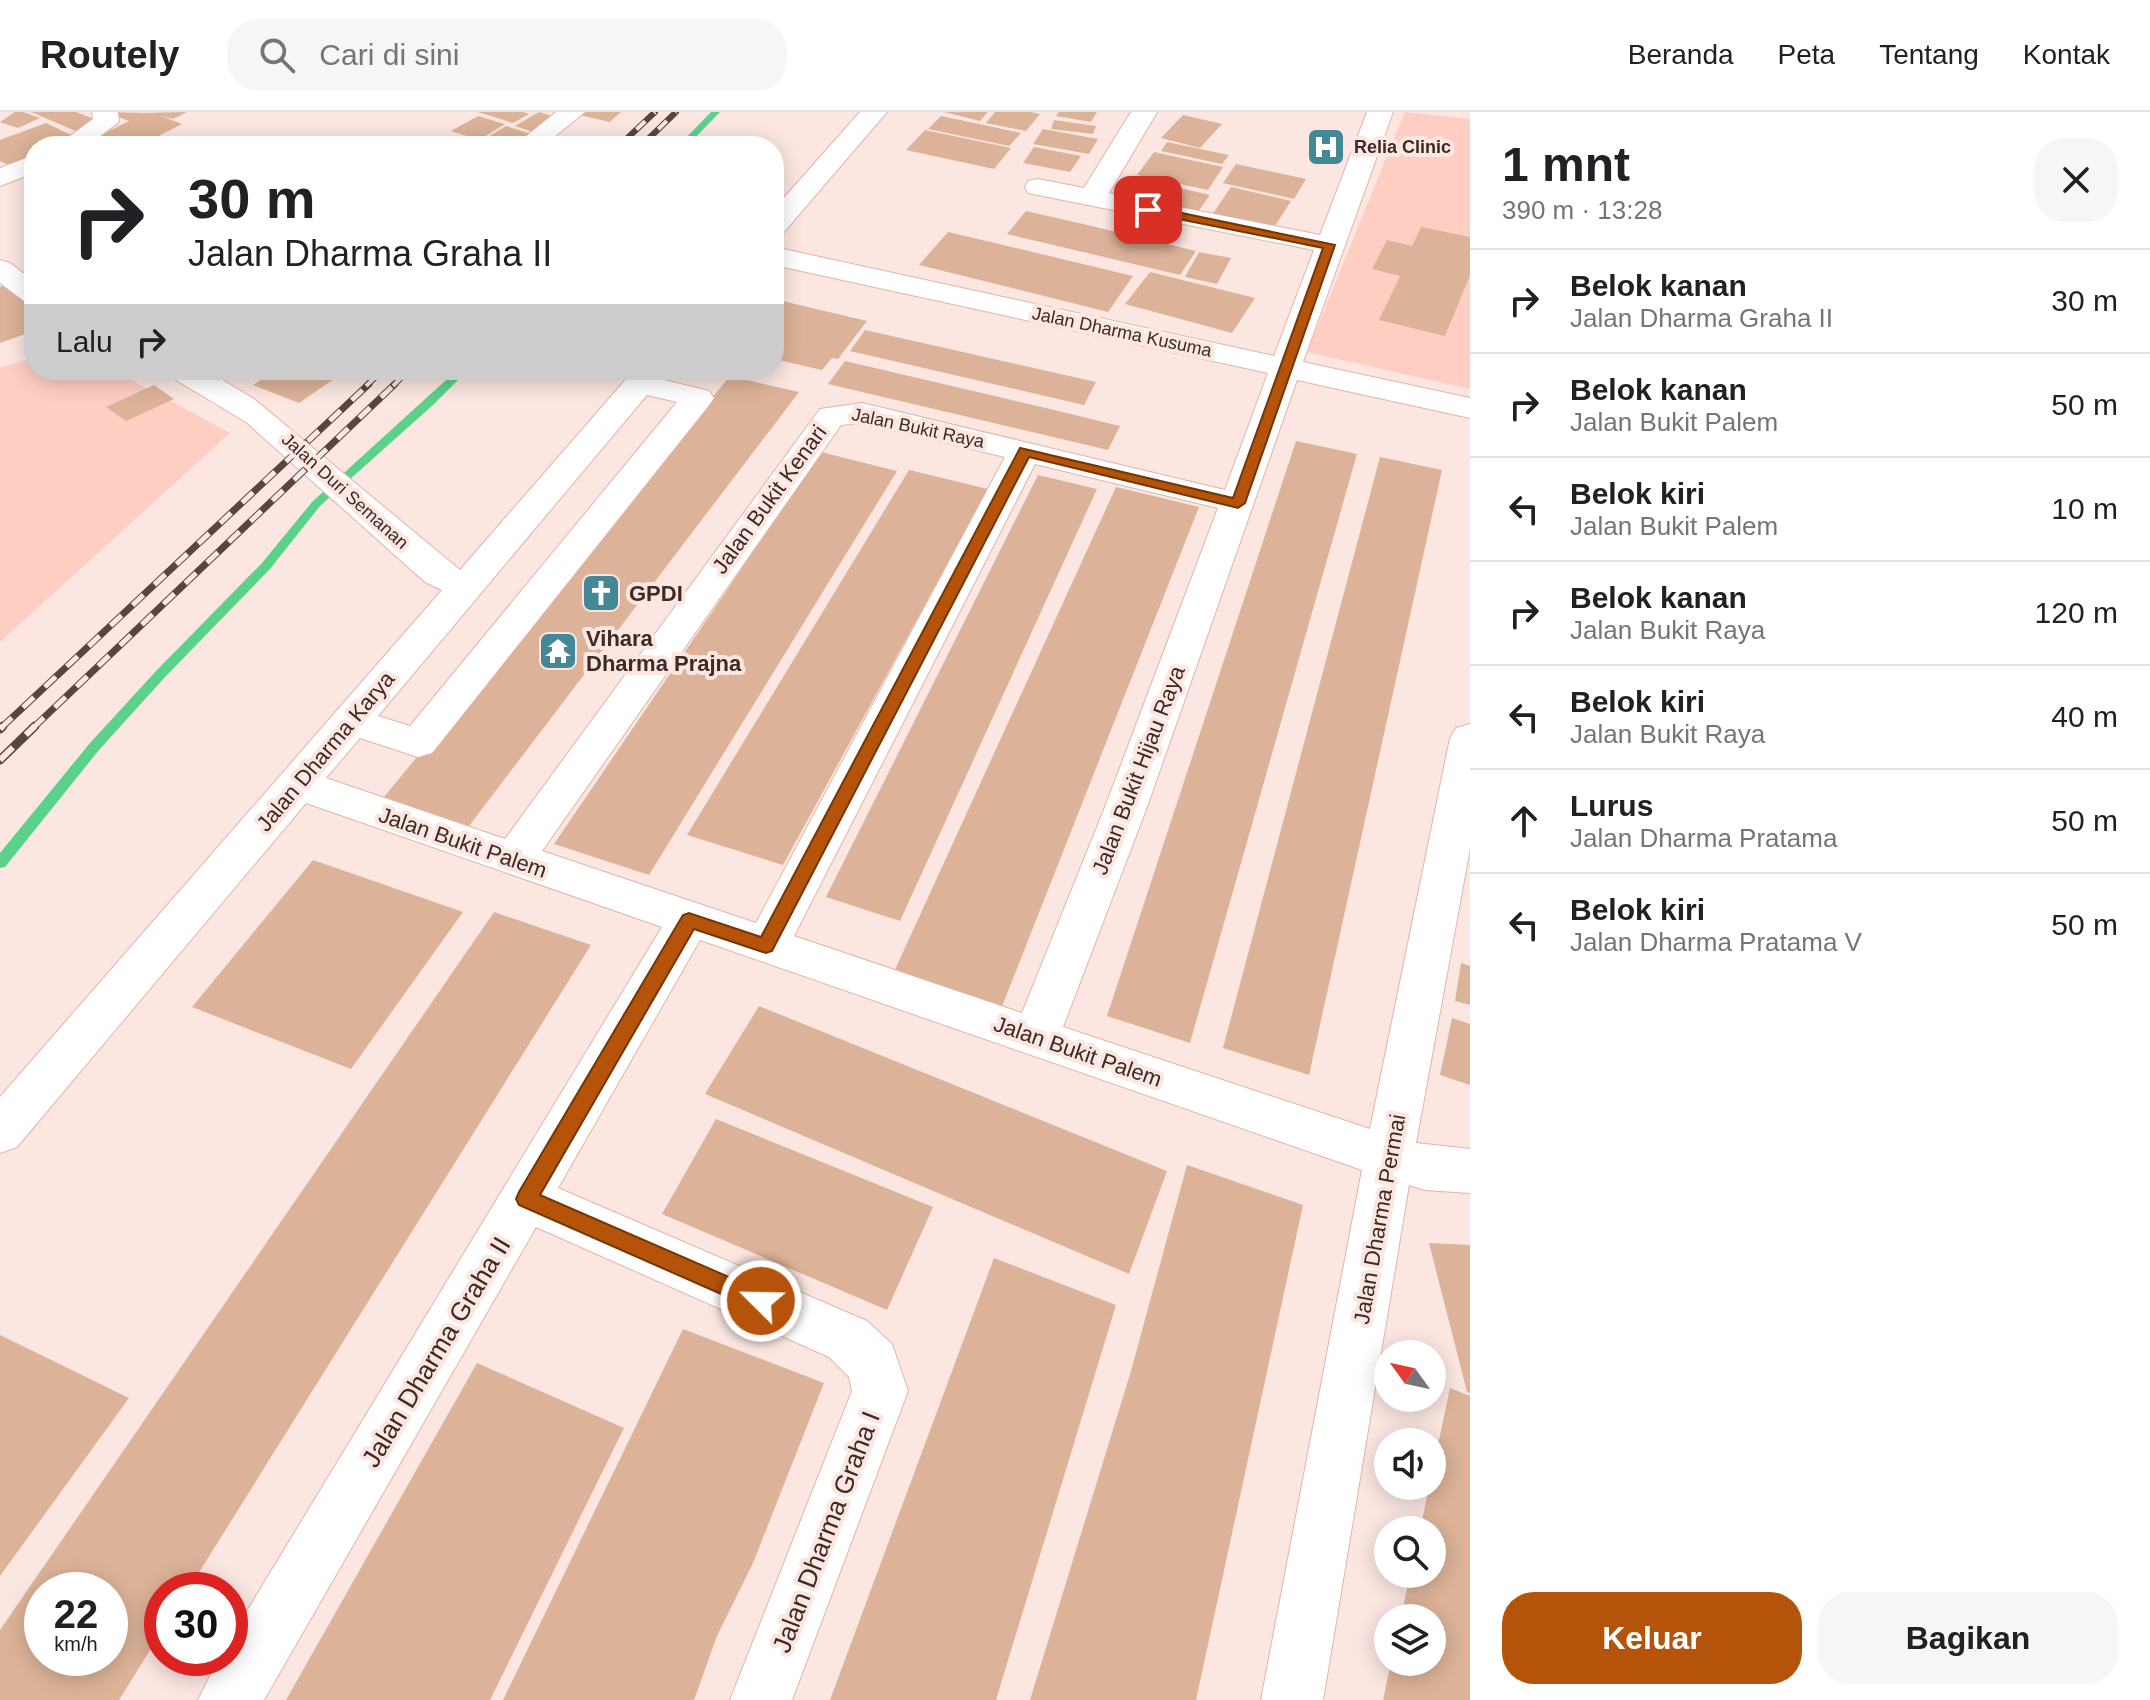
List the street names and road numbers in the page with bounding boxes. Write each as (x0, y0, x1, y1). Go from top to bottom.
street label: Jalan Dharma Kusuma (1030, 303, 1215, 361)
street label: Jalan Bukit Raya (850, 404, 987, 452)
street label: Jalan Bukit Kenari (707, 420, 832, 578)
street label: Jalan Duri Semanan (278, 429, 412, 553)
street label: Jalan Bukit Hijau Raya (1087, 662, 1190, 878)
street label: Jalan Dharma Karya (251, 666, 400, 836)
street label: Jalan Bukit Palem (376, 802, 550, 883)
street label: Jalan Bukit Palem (991, 1011, 1165, 1092)
street label: Jalan Dharma Permai (1349, 1112, 1410, 1326)
street label: Jalan Dharma Graha II (355, 1232, 517, 1472)
street label: Jalan Dharma Graha I (766, 1407, 886, 1657)

